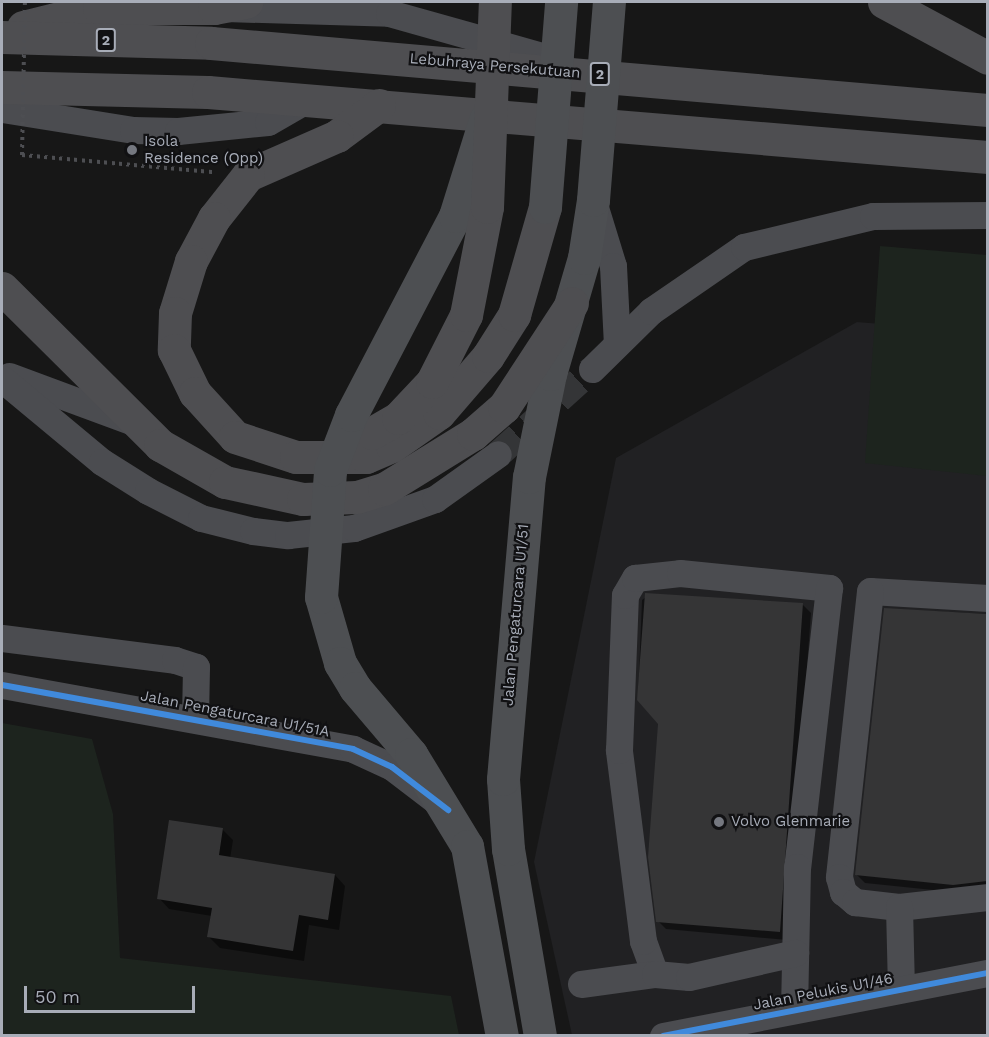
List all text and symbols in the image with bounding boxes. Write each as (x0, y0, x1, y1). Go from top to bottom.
road number: 2 (96, 29, 116, 51)
street label: Lebuhraya Persekutuan (409, 50, 581, 82)
road number: 2 (590, 63, 610, 85)
place label: Isola Residence (Opp) (144, 132, 263, 167)
marker: Isola Residence (Opp) (125, 143, 139, 157)
street label: Jalan Pengaturcara U1/51 (499, 523, 533, 707)
street label: Jalan Pengaturcara U1/51A (139, 687, 331, 741)
place label: Volvo Glenmarie (731, 813, 850, 831)
marker: Volvo Glenmarie (712, 815, 726, 829)
street label: Jalan Pelukis U1/46 (752, 970, 894, 1014)
scale bar (27, 974, 198, 1012)
text: 50 m (35, 986, 80, 1007)

